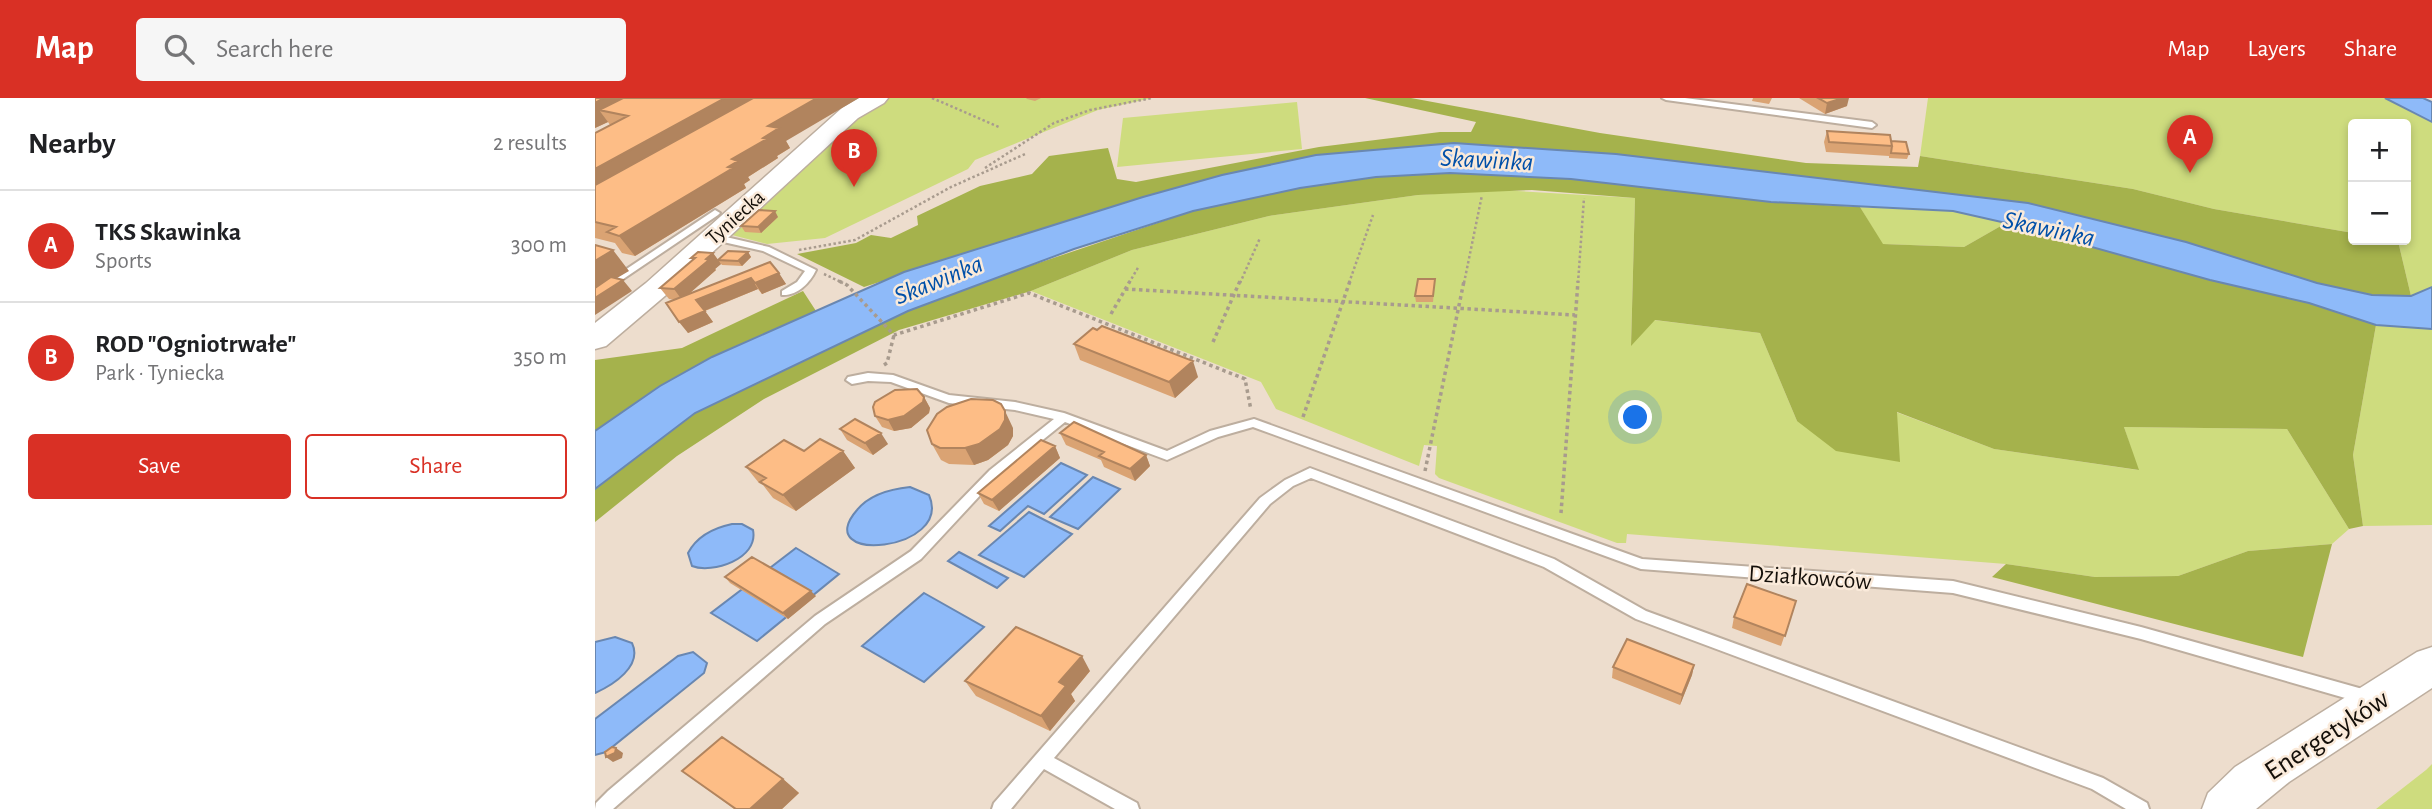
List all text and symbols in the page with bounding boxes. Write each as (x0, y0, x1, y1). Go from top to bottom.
search box (136, 18, 626, 81)
icon: search (160, 30, 198, 68)
text: Map (35, 32, 94, 65)
text: Search here (216, 36, 334, 62)
text: Map (2167, 37, 2209, 61)
text: Layers (2247, 37, 2306, 61)
text: Share (2344, 37, 2397, 61)
pin: A (2167, 115, 2213, 173)
map controls (2348, 119, 2411, 245)
button: + (2348, 119, 2411, 182)
text: Nearby (28, 129, 116, 159)
pin: B (831, 129, 877, 187)
text: 2 results (493, 132, 567, 155)
water label: Skawinka (1440, 145, 1534, 175)
button: − (2348, 182, 2411, 245)
street label: Tyniecka (702, 186, 769, 249)
water label: Skawinka (2001, 207, 2097, 251)
text: TKS Skawinka (95, 219, 241, 245)
text: A (44, 234, 58, 257)
text: 300 m (511, 234, 567, 257)
text: Sports (95, 250, 152, 273)
water label: Skawinka (890, 250, 986, 309)
text: ROD "Ogniotrwałe" (95, 331, 296, 357)
text: B (44, 346, 58, 369)
text: 350 m (514, 346, 567, 369)
text: Park · Tyniecka (95, 362, 225, 385)
your location (1618, 400, 1652, 434)
button: Save (28, 434, 291, 499)
button: Share (305, 434, 567, 499)
street label: Działkowców (1748, 562, 1872, 594)
street label: Energetyków (2260, 685, 2394, 786)

